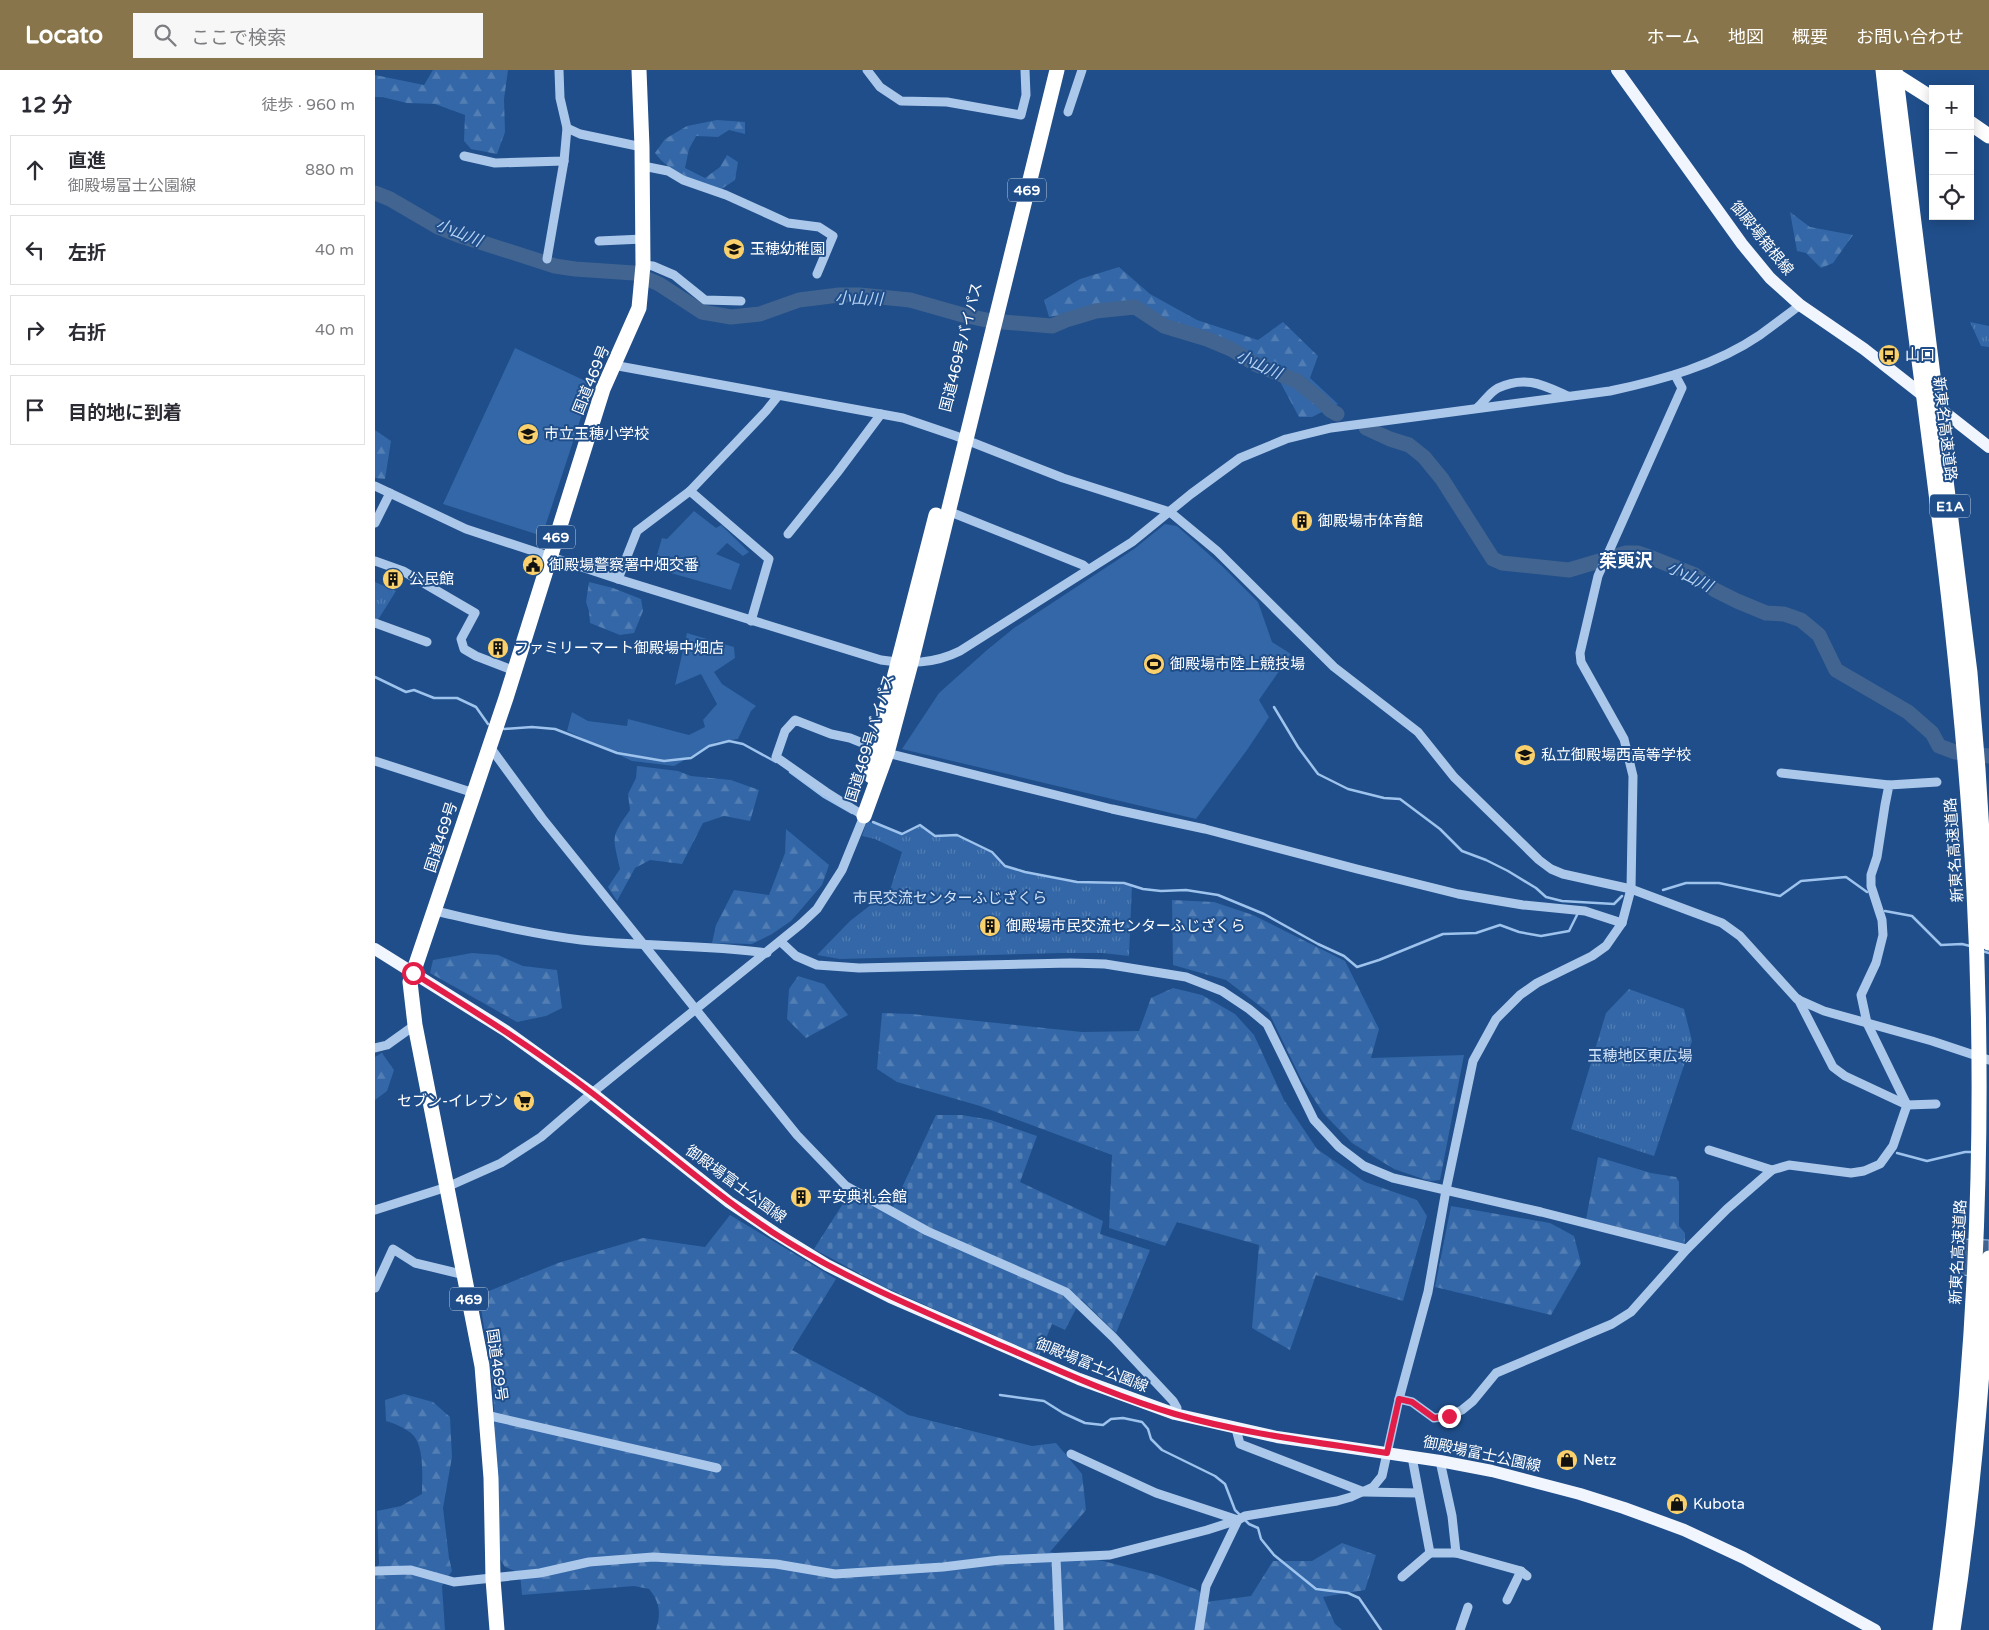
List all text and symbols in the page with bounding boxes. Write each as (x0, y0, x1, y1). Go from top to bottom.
search box (133, 13, 483, 58)
text: Locato (25, 21, 103, 50)
icon: search (151, 21, 179, 49)
text: ホーム (1647, 26, 1700, 48)
text: 地図 (1728, 26, 1764, 48)
text: 概要 (1792, 26, 1828, 48)
text: お問い合わせ (1856, 26, 1964, 48)
text: ここで検索 (191, 27, 286, 49)
map controls (1929, 85, 1974, 220)
button: + (1929, 85, 1974, 130)
text: 12 分 (20, 93, 73, 118)
text: 徒歩 · 960 m (262, 95, 355, 115)
button: − (1929, 130, 1974, 175)
text: 直進 (68, 150, 106, 172)
icon: ahead (21, 156, 49, 184)
text: 880 m (305, 160, 354, 180)
button: locate (1929, 175, 1974, 220)
text: 御殿場富士公園線 (68, 176, 196, 196)
road number: 469 (1008, 178, 1046, 202)
street label: 御殿場箱根線 (1727, 197, 1797, 279)
water label: 小山川 (433, 215, 486, 252)
icon: left (21, 236, 49, 264)
school or university icon: 玉穂幼稚園 (722, 237, 746, 261)
text: 40 m (315, 240, 354, 260)
place label: 玉穂幼稚園 (750, 240, 825, 258)
text: 左折 (68, 242, 106, 264)
street label: 国道469号バイパス (936, 280, 986, 414)
water label: 小山川 (835, 288, 885, 310)
icon: right (21, 316, 49, 344)
text: 40 m (315, 320, 354, 340)
text: 右折 (68, 322, 106, 344)
street label: 国道469号 (569, 343, 613, 417)
bus stop icon: 山口 (1877, 343, 1901, 367)
water label: 小山川 (1233, 346, 1286, 385)
place label: 山口 (1905, 346, 1935, 364)
street label: 新東名高速道路 (1930, 376, 1960, 482)
icon: arrive (21, 396, 49, 424)
text: 目的地に到着 (68, 402, 182, 424)
school or university icon: 市立玉穂小学校 (516, 422, 540, 446)
place label: 市立玉穂小学校 (544, 425, 649, 443)
road number: E1A (1930, 494, 1970, 518)
building icon: 御殿場市体育館 (1290, 509, 1314, 533)
place label: 御殿場市体育館 (1318, 512, 1423, 530)
road number: 469 (537, 526, 575, 548)
district label: 茱萸沢 (1599, 550, 1653, 572)
public building icon: 御殿場警察署中畑交番 (521, 553, 545, 577)
place label: 御殿場警察署中畑交番 (549, 556, 699, 574)
water label: 小山川 (1664, 557, 1717, 597)
building icon: 公民館 (381, 567, 405, 591)
place label: 公民館 (409, 570, 454, 588)
building icon: ファミリーマート御殿場中畑店 (486, 636, 510, 660)
place label: ファミリーマート御殿場中畑店 (514, 639, 724, 657)
sports icon: 御殿場市陸上競技場 (1142, 652, 1166, 676)
place label: 御殿場市陸上競技場 (1170, 655, 1305, 673)
street label: 国道469号バイパス (842, 672, 898, 804)
school or university icon: 私立御殿場西高等学校 (1513, 743, 1537, 767)
place label: 私立御殿場西高等学校 (1541, 746, 1691, 764)
street label: 新東名高速道路 (1941, 797, 1967, 903)
street label: 国道469号 (421, 799, 461, 875)
park label: 市民交流センターふじざくら (853, 889, 1047, 907)
building icon: 御殿場市民交流センターふじざくら (978, 914, 1002, 938)
place label: 御殿場市民交流センターふじざくら (1006, 917, 1245, 935)
route start (402, 962, 425, 985)
park label: 玉穂地区東広場 (1587, 1047, 1693, 1065)
supermarket icon: セブン-イレブン (512, 1089, 536, 1113)
place label: セブン-イレブン (397, 1092, 508, 1110)
street label: 御殿場富士公園線 (682, 1141, 790, 1227)
building icon: 平安典礼会館 (789, 1185, 813, 1209)
place label: 平安典礼会館 (817, 1188, 907, 1206)
street label: 新東名高速道路 (1946, 1199, 1970, 1305)
road number: 469 (450, 1288, 488, 1310)
street label: 国道469号 (483, 1327, 511, 1403)
street label: 御殿場富士公園線 (1033, 1334, 1151, 1396)
route end (1438, 1405, 1461, 1428)
street label: 御殿場富士公園線 (1421, 1433, 1543, 1475)
shop icon: Netz (1555, 1448, 1579, 1472)
place label: Netz (1583, 1451, 1617, 1469)
shop icon: Kubota (1665, 1492, 1689, 1516)
place label: Kubota (1693, 1495, 1745, 1513)

